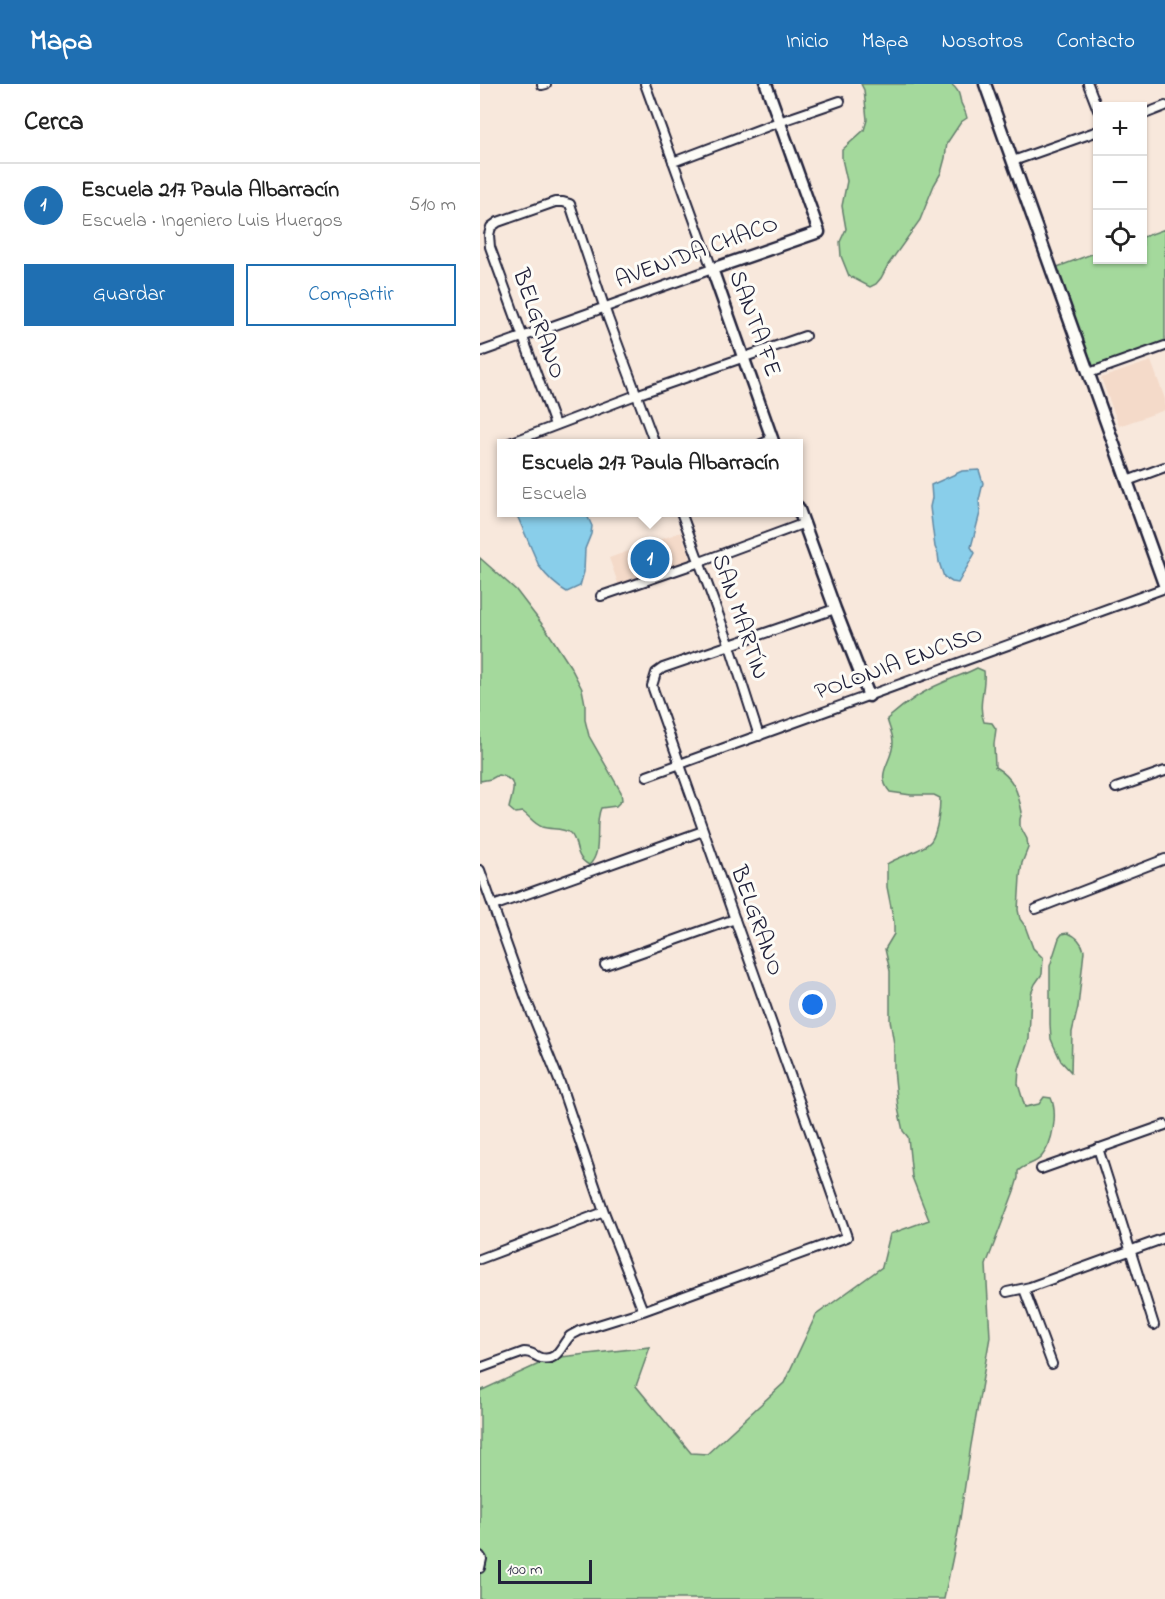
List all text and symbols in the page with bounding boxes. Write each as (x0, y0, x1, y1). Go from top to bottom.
text: Mapa (30, 22, 92, 63)
text: Inicio (786, 27, 829, 57)
text: Mapa (862, 27, 909, 57)
text: Nosotros (942, 27, 1024, 57)
text: Contacto (1057, 27, 1135, 57)
map controls (1093, 102, 1147, 264)
button: + (1093, 102, 1147, 156)
text: Cerca (24, 104, 84, 142)
button: − (1093, 156, 1147, 210)
text: Escuela 217 Paula Albarracín (81, 175, 339, 207)
text: 1 (40, 191, 47, 220)
text: 510 m (409, 191, 456, 220)
text: Escuela · Ingeniero Luis Huergos (81, 207, 343, 236)
street label: AVENIDA CHACO (611, 207, 783, 299)
button: locate (1093, 210, 1147, 264)
street label: BELGRANO (502, 263, 574, 384)
button: Guardar (24, 264, 234, 326)
button: Compartir (246, 264, 456, 326)
street label: SANTA FE (719, 266, 789, 382)
popup (497, 439, 803, 517)
text: Escuela 217 Paula Albarracín (521, 448, 779, 480)
text: Escuela (521, 480, 587, 509)
pin: 1 (630, 536, 670, 582)
street label: SAN MARTÍN (701, 550, 777, 684)
street label: POLONIA ENCISO (810, 617, 988, 711)
street label: BELGRANO (720, 860, 792, 981)
your location (798, 990, 827, 1019)
scale bar (498, 1557, 592, 1584)
text: 100 m (507, 1558, 542, 1582)

